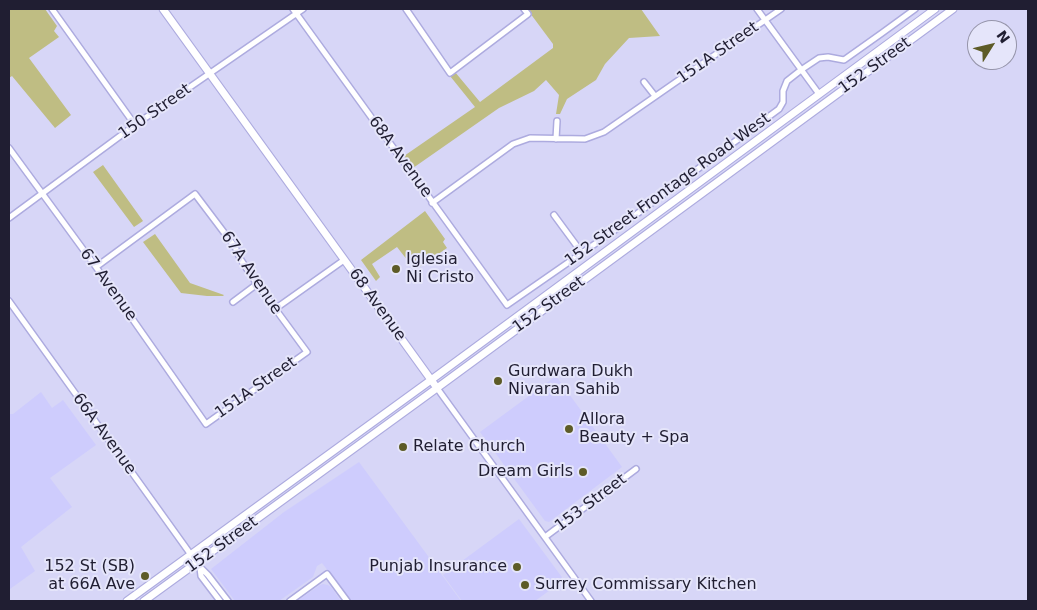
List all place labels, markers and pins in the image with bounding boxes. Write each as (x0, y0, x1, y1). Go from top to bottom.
place label: Iglesia Ni Cristo (406, 250, 474, 288)
marker: Iglesia Ni Cristo (390, 263, 402, 275)
place label: Gurdwara Dukh Nivaran Sahib (508, 362, 633, 400)
marker: Gurdwara Dukh Nivaran Sahib (492, 375, 504, 387)
place label: Allora Beauty + Spa (579, 410, 689, 448)
marker: Allora Beauty + Spa (563, 423, 575, 435)
place label: Relate Church (413, 437, 525, 457)
marker: Relate Church (397, 441, 409, 453)
place label: Dream Girls (478, 462, 573, 482)
marker: Dream Girls (577, 466, 589, 478)
place label: 152 St (SB) at 66A Ave (44, 557, 135, 595)
place label: Punjab Insurance (369, 557, 507, 577)
marker: Punjab Insurance (511, 561, 523, 573)
marker: 152 St (SB) at 66A Ave (139, 570, 151, 582)
place label: Surrey Commissary Kitchen (535, 575, 757, 595)
marker: Surrey Commissary Kitchen (519, 579, 531, 591)

